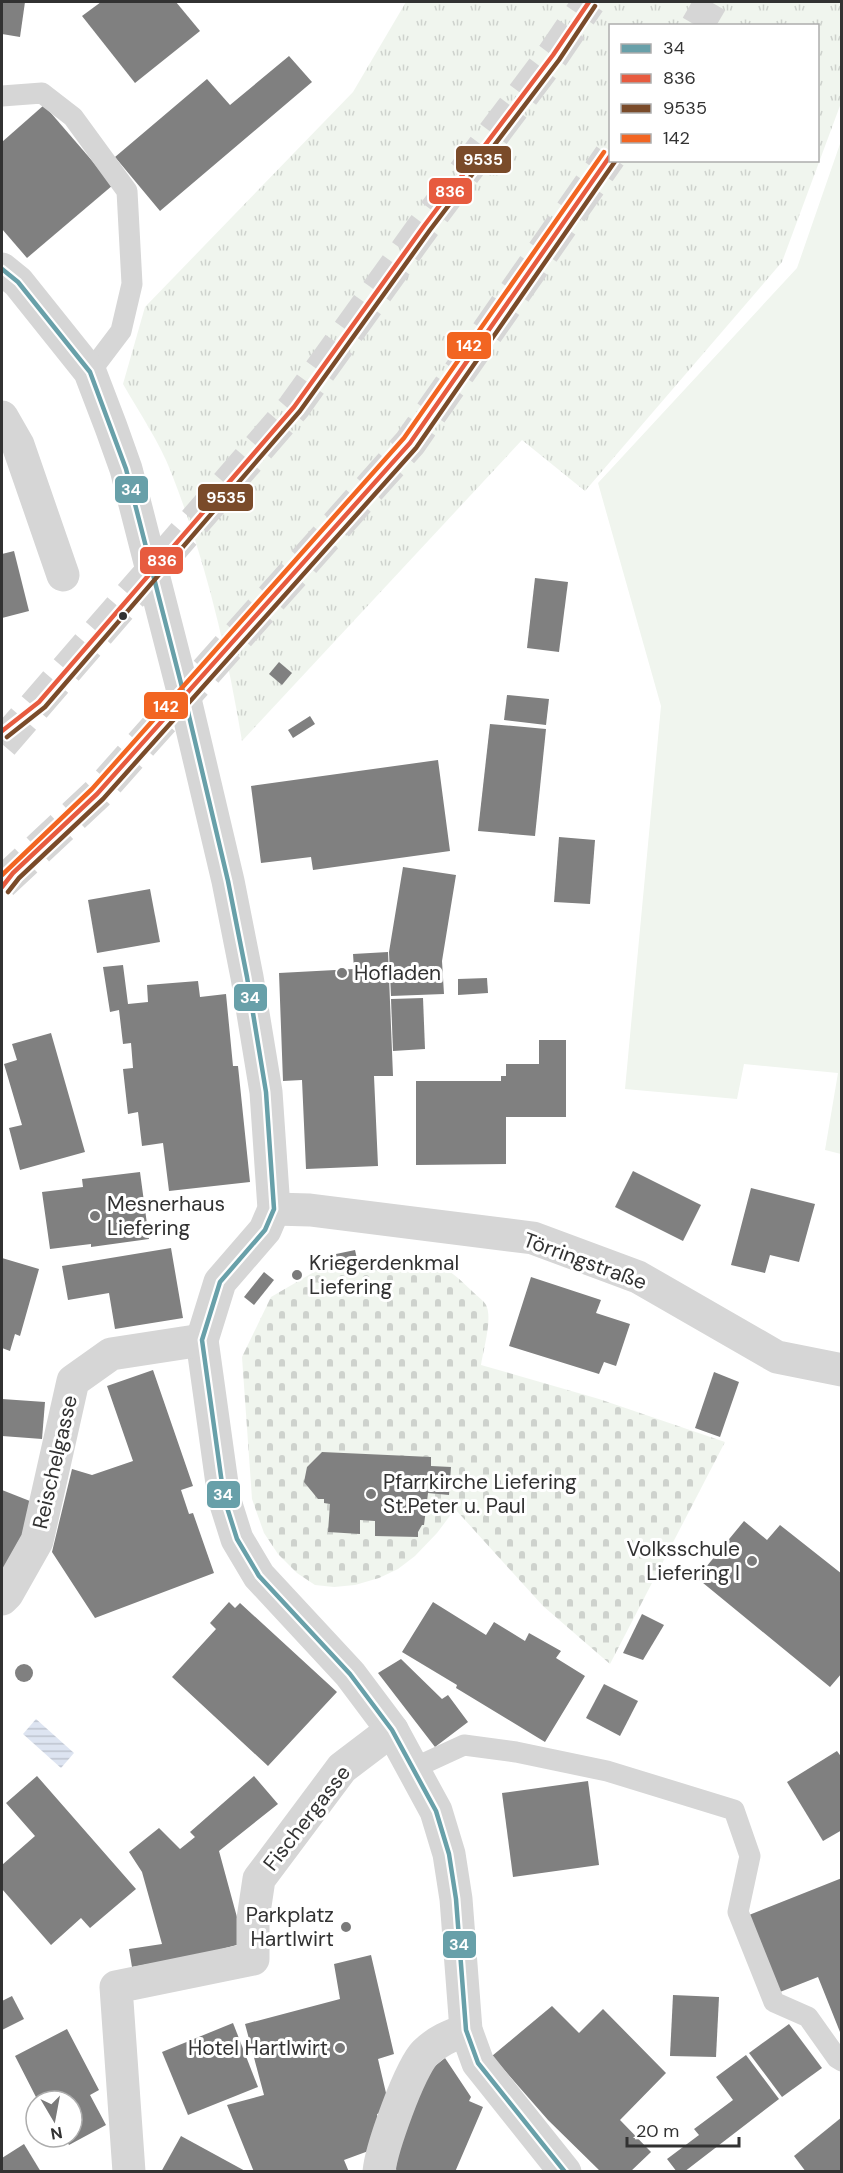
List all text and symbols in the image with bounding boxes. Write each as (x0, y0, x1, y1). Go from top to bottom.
legend (609, 24, 819, 162)
text: 34 (663, 36, 685, 60)
text: 836 (663, 66, 696, 90)
text: 9535 (663, 96, 707, 120)
text: 142 (663, 126, 690, 150)
line badge: 9535 (455, 145, 512, 174)
text: 9535 (463, 149, 503, 170)
line badge: 836 (428, 177, 473, 205)
text: 836 (435, 181, 465, 202)
line badge: 142 (446, 331, 492, 360)
text: 142 (456, 335, 482, 356)
line badge: 34 (114, 475, 149, 504)
text: 34 (121, 479, 141, 500)
line badge: 9535 (197, 483, 254, 512)
text: 9535 (206, 487, 246, 508)
line badge: 836 (139, 546, 184, 575)
text: 836 (147, 550, 177, 571)
unlabelled marker (117, 610, 129, 622)
line badge: 142 (143, 691, 189, 720)
text: 142 (153, 696, 179, 717)
place label: Hofladen (354, 959, 441, 987)
marker: Hofladen (335, 966, 349, 980)
line badge: 34 (233, 983, 268, 1012)
text: 34 (240, 987, 260, 1008)
place label: Mesnerhaus Liefering (107, 1190, 225, 1242)
marker: Mesnerhaus Liefering (88, 1209, 102, 1223)
street label: Törringstraße (519, 1226, 651, 1296)
place label: Kriegerdenkmal Liefering (309, 1249, 459, 1301)
marker: Kriegerdenkmal Liefering (290, 1268, 304, 1282)
street label: Reischelgasse (26, 1392, 84, 1532)
place label: Pfarrkirche Liefering St.Peter u. Paul (383, 1468, 577, 1520)
line badge: 34 (206, 1480, 241, 1509)
text: 34 (213, 1484, 233, 1505)
marker: Pfarrkirche Liefering St.Peter u. Paul (364, 1487, 378, 1501)
place label: Volksschule Liefering I (626, 1535, 740, 1587)
marker: Volksschule Liefering I (745, 1554, 759, 1568)
street label: Fischergasse (257, 1759, 357, 1876)
place label: Parkplatz Hartlwirt (246, 1901, 334, 1953)
marker: Parkplatz Hartlwirt (339, 1920, 353, 1934)
line badge: 34 (442, 1930, 477, 1959)
text: 34 (449, 1934, 469, 1955)
place label: Hotel Hartlwirt (188, 2034, 328, 2062)
marker: Hotel Hartlwirt (333, 2041, 347, 2055)
north arrow (24, 2089, 84, 2149)
scale bar (627, 2110, 740, 2148)
text: 20 m (636, 2119, 679, 2143)
text: N (49, 2122, 64, 2145)

